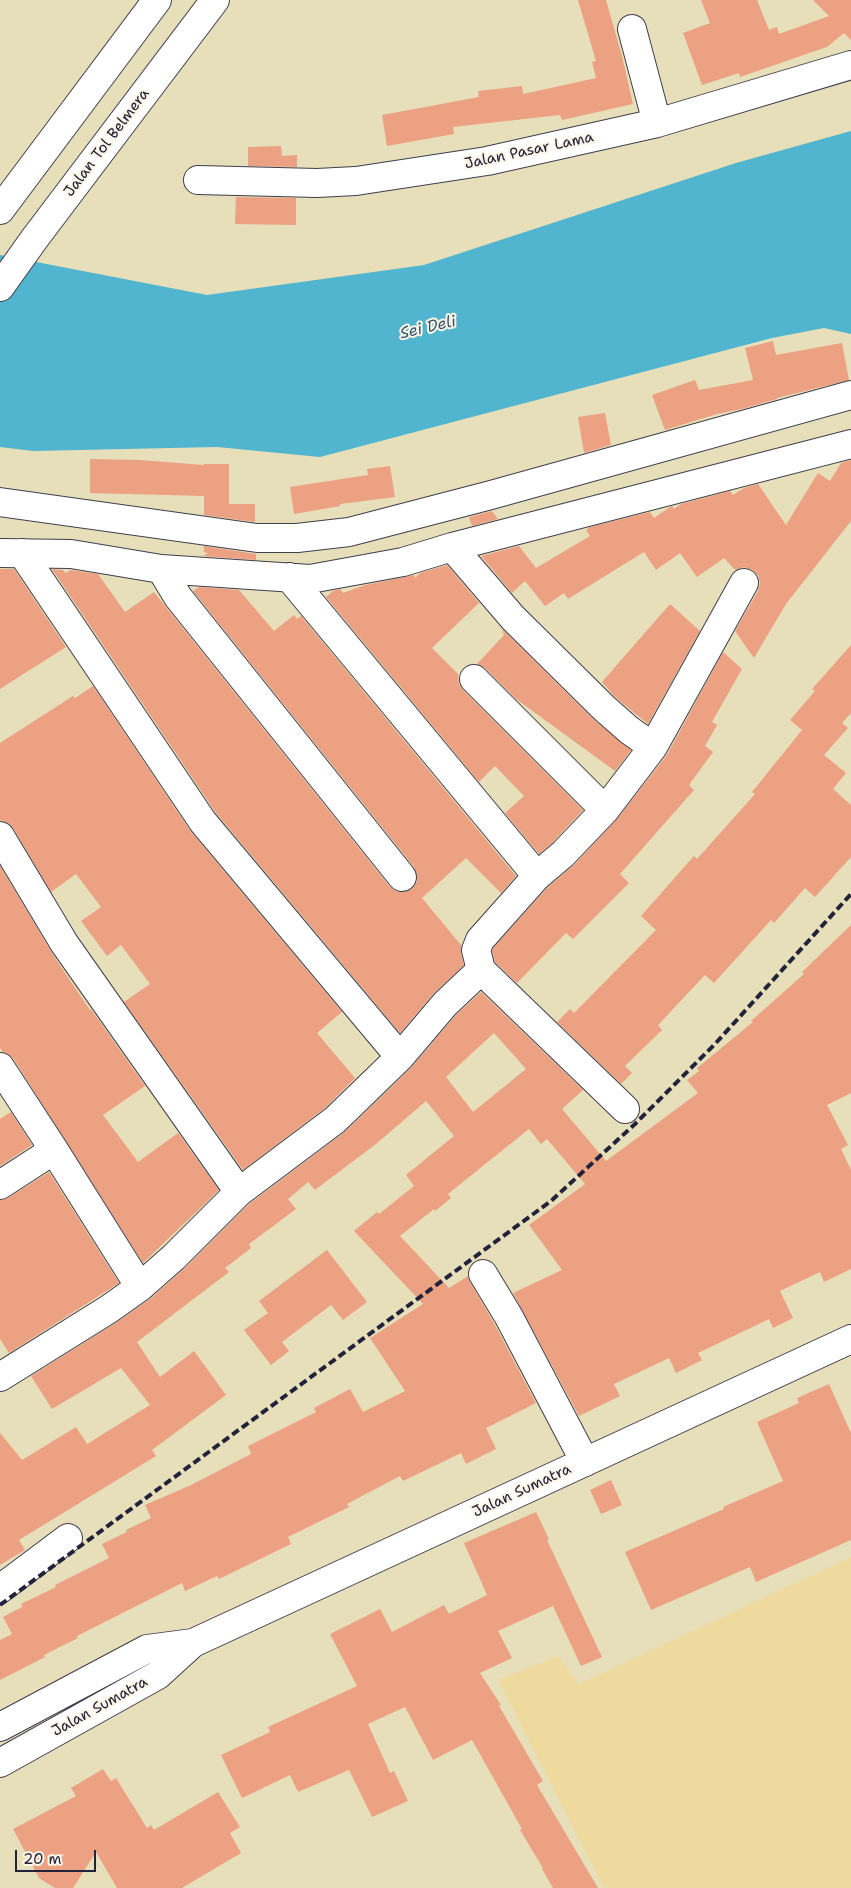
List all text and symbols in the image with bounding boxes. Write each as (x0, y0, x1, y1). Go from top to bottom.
street label: Jalan Tol Belmera (61, 85, 153, 201)
street label: Jalan Pasar Lama (463, 129, 595, 173)
water label: Sei Deli (398, 312, 458, 344)
street label: Jalan Sumatra (470, 1460, 574, 1522)
street label: Jalan Sumatra (49, 1673, 151, 1741)
scale bar (18, 1840, 99, 1872)
text: 20 m (23, 1849, 62, 1869)

